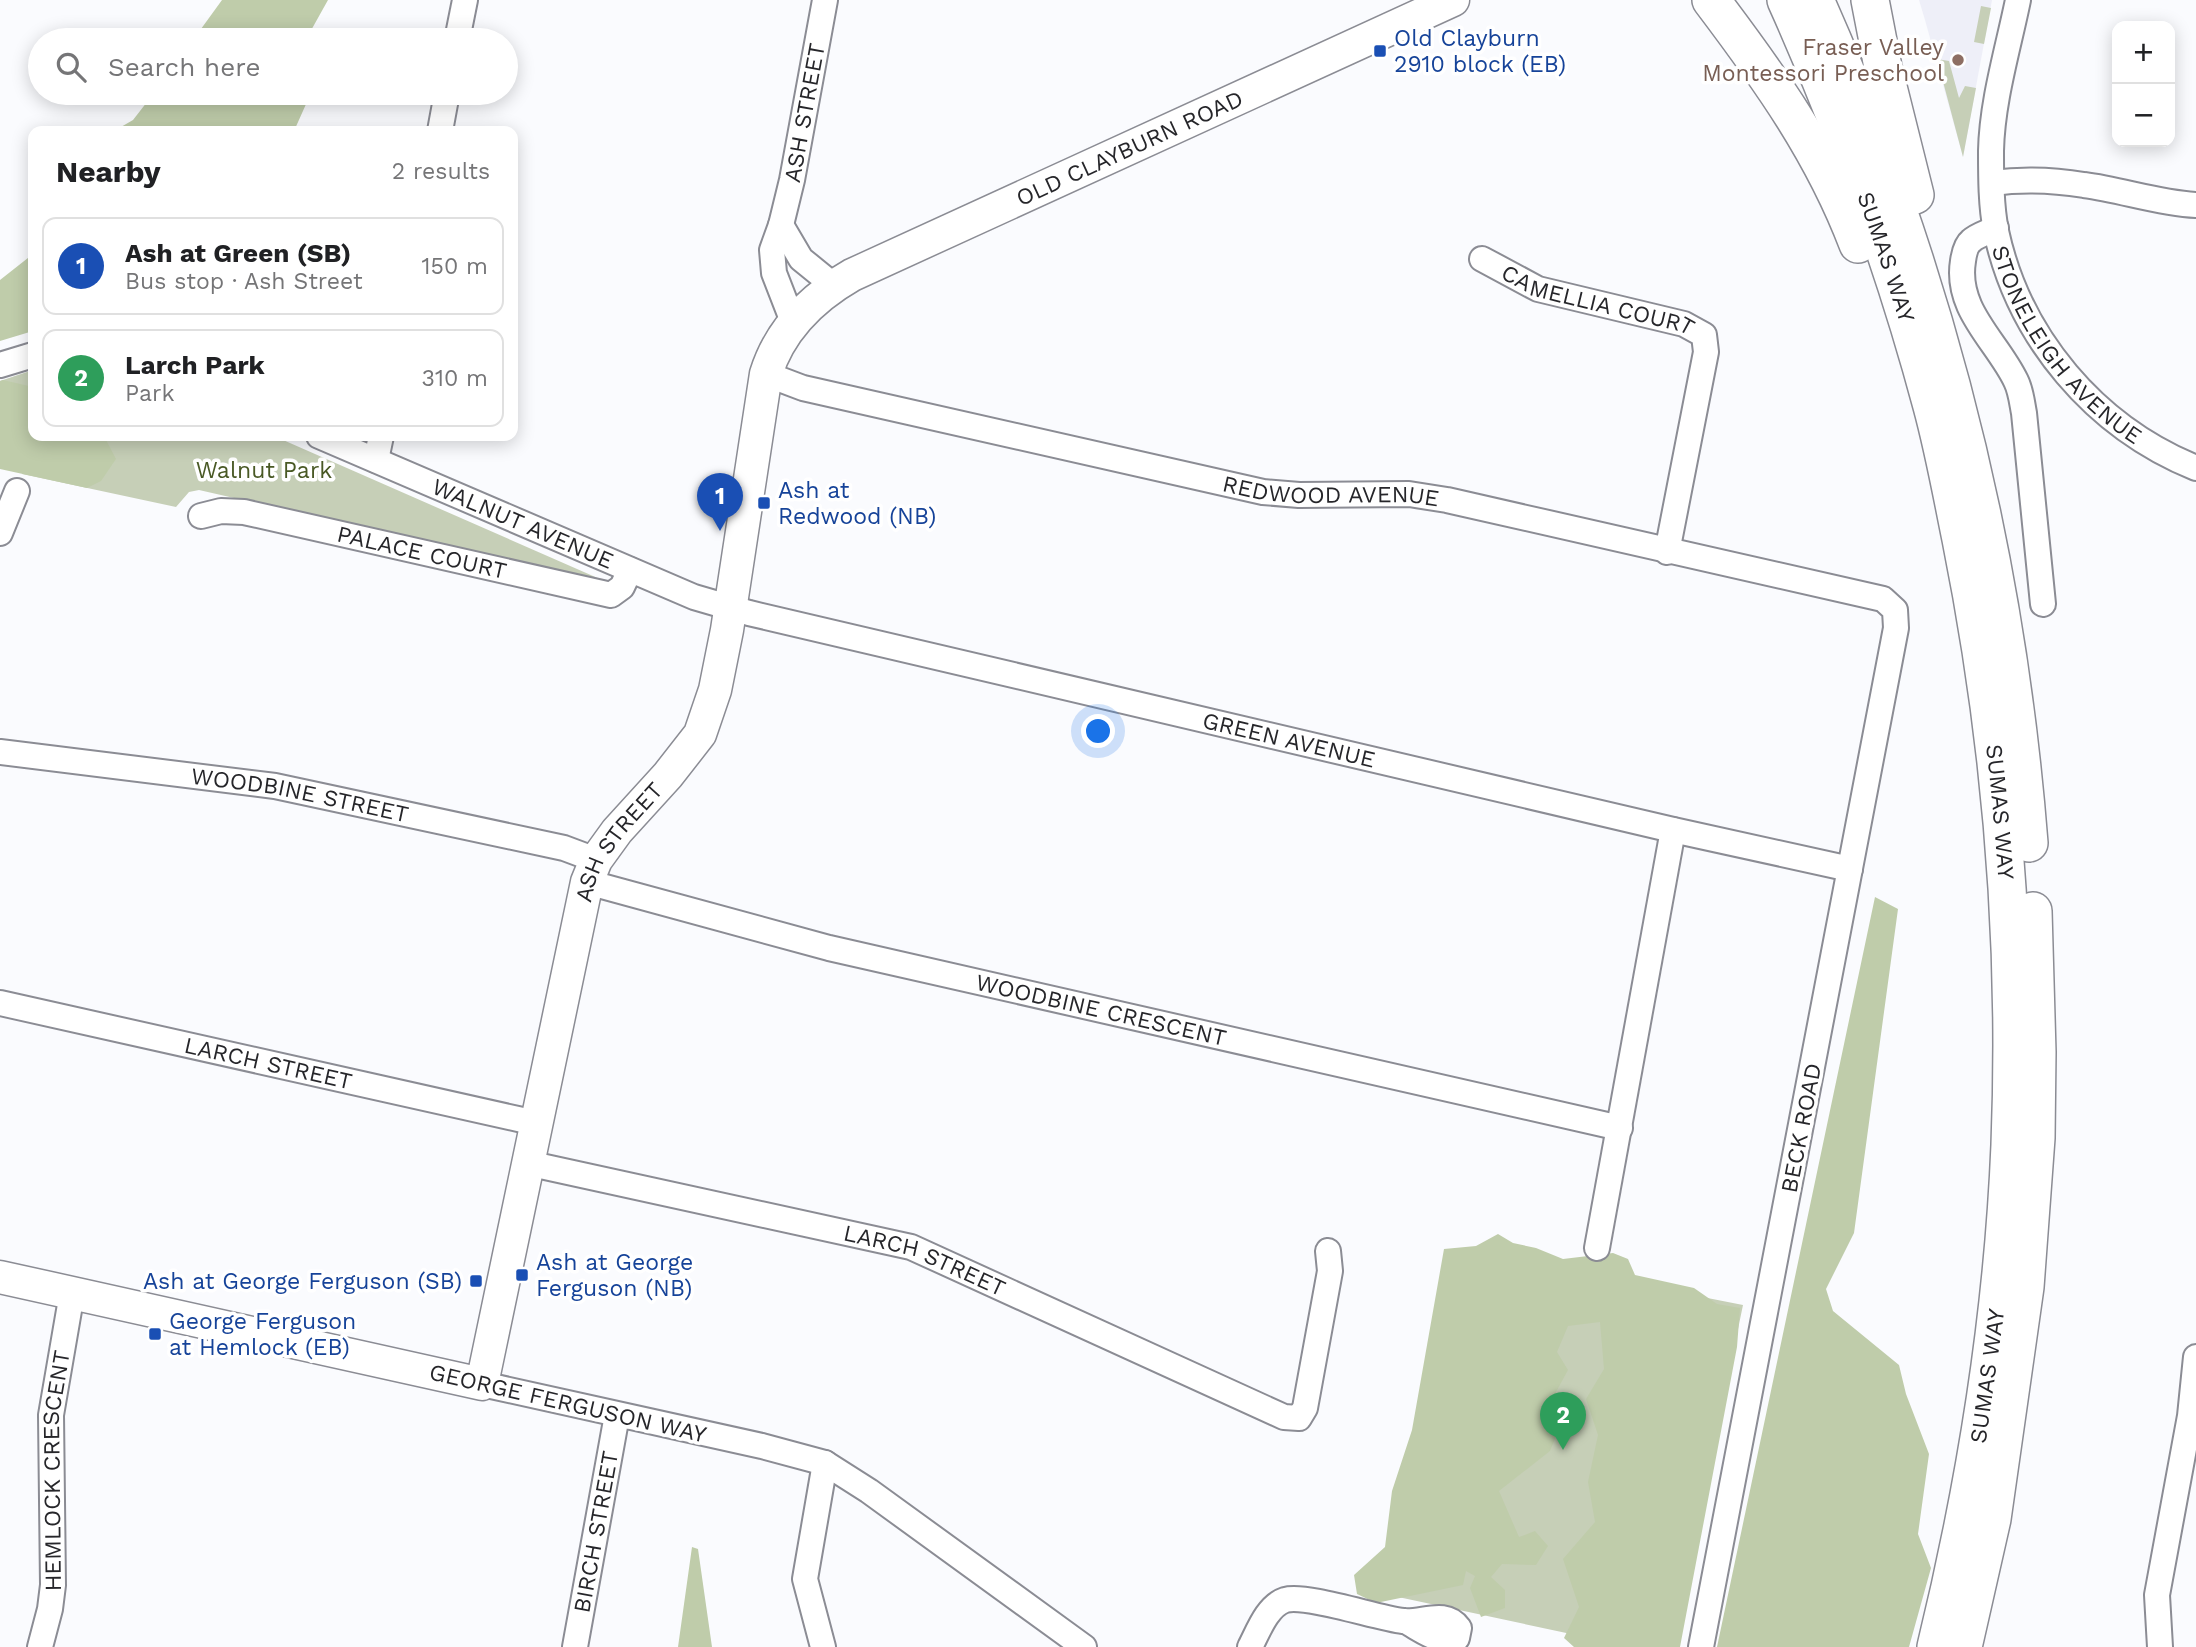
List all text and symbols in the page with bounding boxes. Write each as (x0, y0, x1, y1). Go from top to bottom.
map controls (2112, 21, 2175, 147)
button: + (2112, 21, 2175, 84)
place label: Old Clayburn 2910 block (EB) (1394, 25, 1566, 78)
search box (28, 28, 518, 105)
place label: Fraser Valley Montessori Preschool (1702, 34, 1944, 87)
street label: ASH STREET (779, 41, 831, 185)
marker: Old Clayburn 2910 block (EB) (1372, 43, 1388, 59)
icon: search (52, 48, 90, 86)
text: Search here (108, 52, 260, 82)
marker: Fraser Valley Montessori Preschool (1950, 52, 1966, 68)
button: − (2112, 84, 2175, 147)
street label: OLD CLAYBURN ROAD (1012, 85, 1247, 212)
text: Nearby (56, 154, 161, 189)
text: 2 results (392, 158, 490, 185)
street label: SUMAS WAY (1851, 188, 1920, 326)
text: Ash at Green (SB) (125, 238, 351, 268)
street label: STONELEIGH AVENUE (1986, 242, 2147, 450)
text: 1 (76, 253, 86, 280)
text: 150 m (422, 253, 488, 280)
street label: CAMELLIA COURT (1497, 259, 1699, 341)
text: Bus stop · Ash Street (125, 268, 363, 295)
text: Larch Park (125, 350, 265, 380)
text: 2 (74, 365, 88, 392)
text: 310 m (422, 365, 488, 392)
text: Park (125, 380, 174, 407)
park label: Walnut Park (196, 457, 332, 484)
street label: REDWOOD AVENUE (1220, 470, 1441, 513)
street label: WALNUT AVENUE (428, 473, 618, 575)
pin: 1 (697, 473, 743, 531)
place label: Ash at Redwood (NB) (778, 477, 936, 530)
marker: Ash at Redwood (NB) (756, 495, 772, 511)
street label: PALACE COURT (334, 520, 509, 585)
street label: GREEN AVENUE (1200, 707, 1378, 774)
your location (1081, 714, 1115, 748)
street label: SUMAS WAY (1980, 743, 2019, 881)
street label: WOODBINE STREET (189, 763, 411, 828)
street label: ASH STREET (570, 777, 669, 905)
street label: WOODBINE CRESCENT (973, 969, 1229, 1052)
street label: LARCH STREET (182, 1032, 355, 1095)
street label: BECK ROAD (1776, 1061, 1827, 1195)
street label: LARCH STREET (841, 1220, 1010, 1302)
place label: Ash at George Ferguson (NB) (536, 1249, 693, 1302)
marker: Ash at George Ferguson (NB) (514, 1267, 530, 1283)
place label: Ash at George Ferguson (SB) (143, 1268, 462, 1295)
marker: Ash at George Ferguson (SB) (468, 1273, 484, 1289)
street label: SUMAS WAY (1965, 1307, 2010, 1445)
place label: George Ferguson at Hemlock (EB) (169, 1308, 356, 1361)
marker: George Ferguson at Hemlock (EB) (147, 1326, 163, 1342)
street label: HEMLOCK CRESCENT (38, 1348, 76, 1592)
street label: GEORGE FERGUSON WAY (427, 1358, 709, 1449)
pin: 2 (1540, 1392, 1586, 1450)
street label: BIRCH STREET (568, 1449, 624, 1615)

